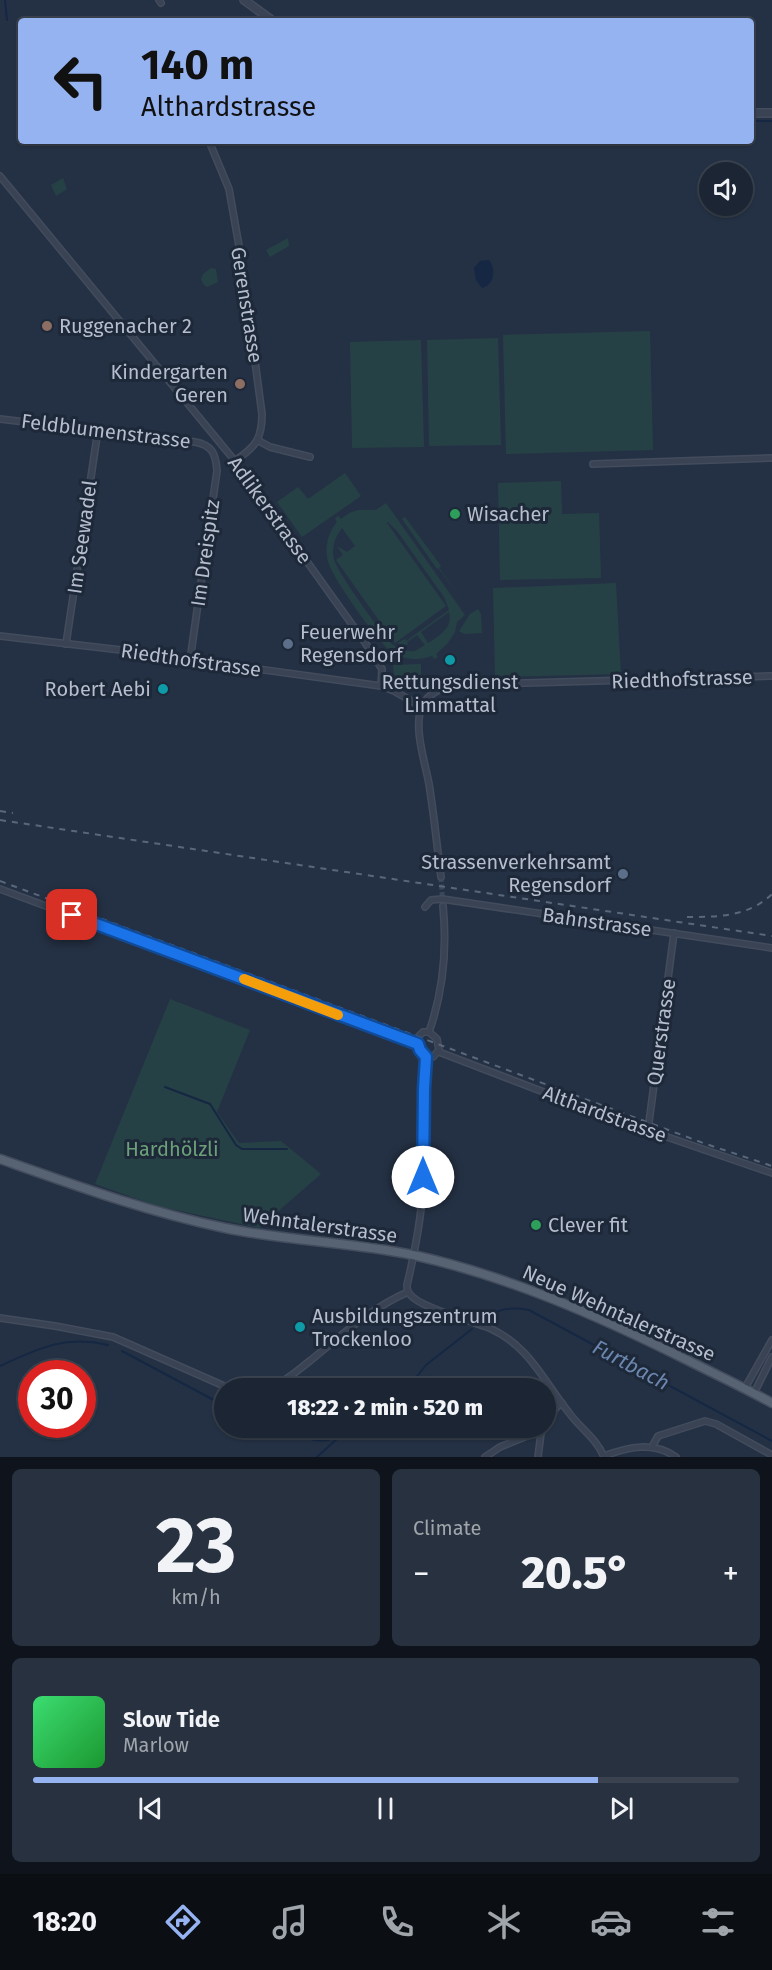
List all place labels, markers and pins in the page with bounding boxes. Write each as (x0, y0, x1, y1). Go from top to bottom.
place label: Ruggenacher 2 (59, 314, 192, 338)
marker: Ruggenacher 2 (40, 319, 54, 333)
place label: Kindergarten Geren (110, 360, 228, 407)
marker: Kindergarten Geren (233, 377, 247, 391)
place label: Wisacher (467, 502, 549, 526)
marker: Wisacher (448, 507, 462, 521)
place label: Feuerwehr Regensdorf (300, 620, 404, 667)
marker: Feuerwehr Regensdorf (281, 637, 295, 651)
marker: Rettungsdienst Limmattal (443, 653, 457, 667)
place label: Rettungsdienst Limmattal (382, 670, 519, 717)
place label: Robert Aebi (45, 677, 151, 701)
marker: Robert Aebi (156, 682, 170, 696)
place label: Strassenverkehrsamt Regensdorf (421, 850, 612, 897)
marker: Strassenverkehrsamt Regensdorf (616, 867, 630, 881)
pin (46, 889, 97, 940)
place label: Clever fit (548, 1213, 629, 1237)
marker: Clever fit (529, 1218, 543, 1232)
place label: Ausbildungszentrum Trockenloo (312, 1304, 498, 1351)
marker: Ausbildungszentrum Trockenloo (293, 1320, 307, 1334)

